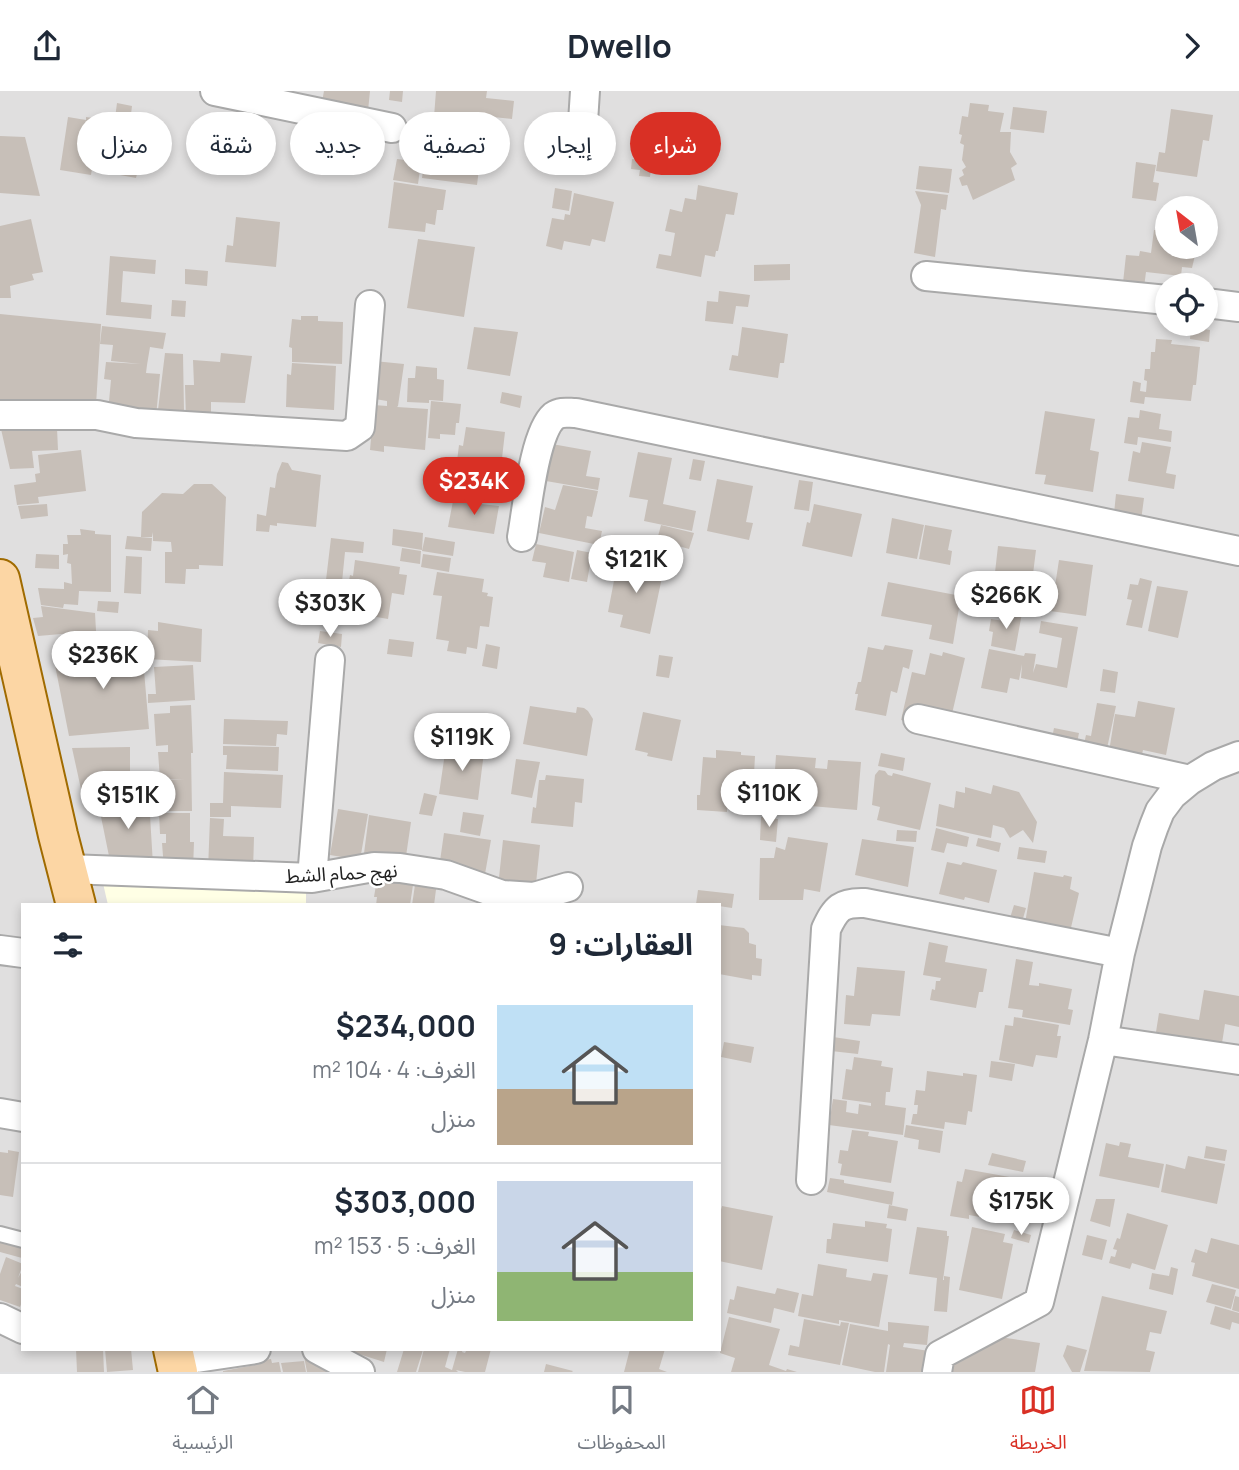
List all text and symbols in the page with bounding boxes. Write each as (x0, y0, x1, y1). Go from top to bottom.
text: Dwello (567, 24, 672, 68)
icon: share (28, 27, 66, 65)
icon: forward (1173, 27, 1211, 65)
chip: منزل (77, 112, 172, 175)
chip: شقة (186, 112, 276, 175)
chip: جديد (290, 112, 385, 175)
chip: تصفية (399, 112, 510, 175)
chip: إيجار (524, 112, 616, 175)
chip: شراء (630, 112, 721, 175)
north arrow (1155, 196, 1218, 259)
map controls (1155, 196, 1218, 336)
button: locate (1155, 273, 1218, 336)
pin: $234K (425, 457, 523, 517)
text: $234K (439, 464, 509, 496)
pin: $121K (587, 535, 685, 595)
text: $121K (604, 542, 668, 574)
pin: $266K (957, 571, 1055, 631)
text: $266K (970, 578, 1042, 610)
pin: $303K (281, 580, 379, 639)
text: $303K (294, 586, 366, 618)
pin: $236K (54, 631, 152, 691)
text: $236K (68, 638, 138, 670)
pin: $119K (413, 713, 511, 773)
text: $119K (430, 720, 494, 752)
pin: $110K (720, 769, 818, 829)
pin: $151K (79, 771, 177, 831)
text: $110K (737, 776, 801, 808)
text: $151K (97, 778, 159, 810)
street label: نهج حمام الشط (284, 857, 398, 891)
text: العقارات: 9 (549, 923, 693, 964)
icon: filters (49, 926, 87, 964)
text: $234,000 (336, 1005, 476, 1046)
icon: home (553, 1033, 637, 1117)
text: الغرف: 4 · 104 m² (312, 1053, 476, 1085)
text: منزل (431, 1102, 476, 1134)
pin: $175K (972, 1177, 1070, 1237)
text: $303,000 (334, 1181, 476, 1222)
text: $175K (988, 1184, 1054, 1216)
icon: home (553, 1209, 637, 1293)
text: الغرف: 5 · 153 m² (314, 1229, 476, 1261)
text: منزل (431, 1278, 476, 1310)
tab: الرئيسية (172, 1381, 233, 1463)
tab: المحفوظات (578, 1381, 666, 1463)
tab: الخريطة (1010, 1381, 1067, 1463)

